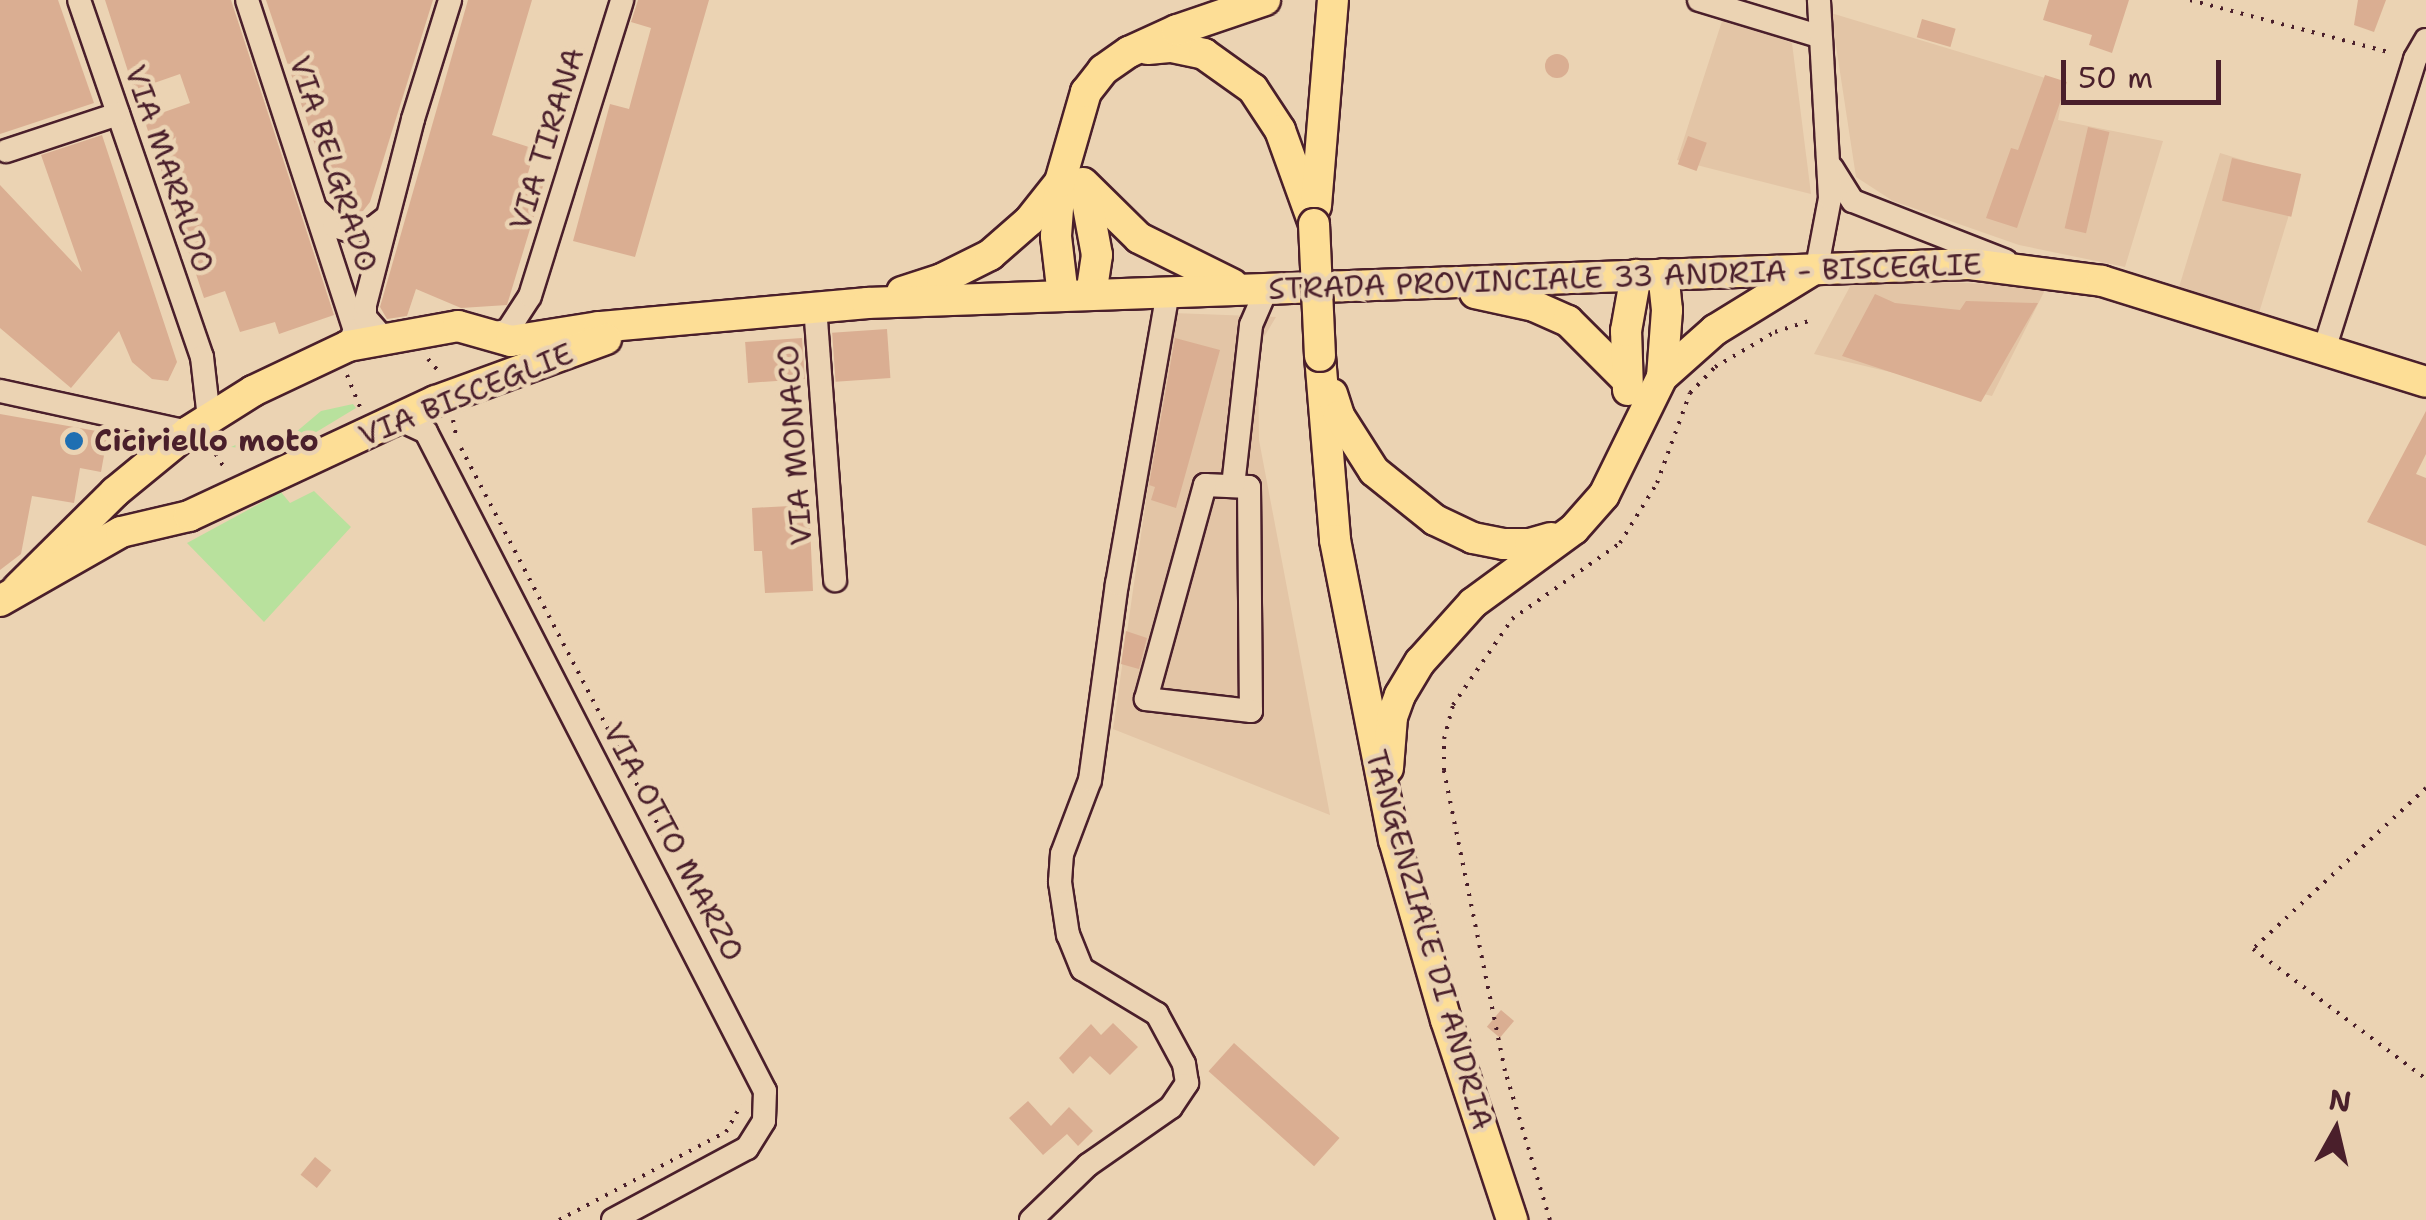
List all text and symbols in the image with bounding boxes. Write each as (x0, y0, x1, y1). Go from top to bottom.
scale bar (2066, 40, 2226, 102)
street label: VIA TIRANA (502, 43, 592, 235)
street label: VIA BELGRADO (281, 51, 385, 277)
text: 50 m (2078, 57, 2153, 98)
street label: VIA MARALDO (117, 60, 221, 278)
street label: STRADA PROVINCIALE 33 ANDRIA - BISCEGLIE (1268, 247, 1982, 307)
street label: VIA BISCEGLIE (354, 336, 578, 454)
street label: VIA MONACO (770, 343, 820, 547)
place label: Ciciriello moto (94, 423, 319, 459)
marker: Ciciriello moto (63, 430, 85, 452)
street label: VIA OTTO MARZO (595, 717, 751, 967)
street label: TANGENZIALE DI ANDRIA (1357, 746, 1501, 1134)
north arrow (2286, 1080, 2386, 1180)
text: N (2327, 1080, 2354, 1121)

